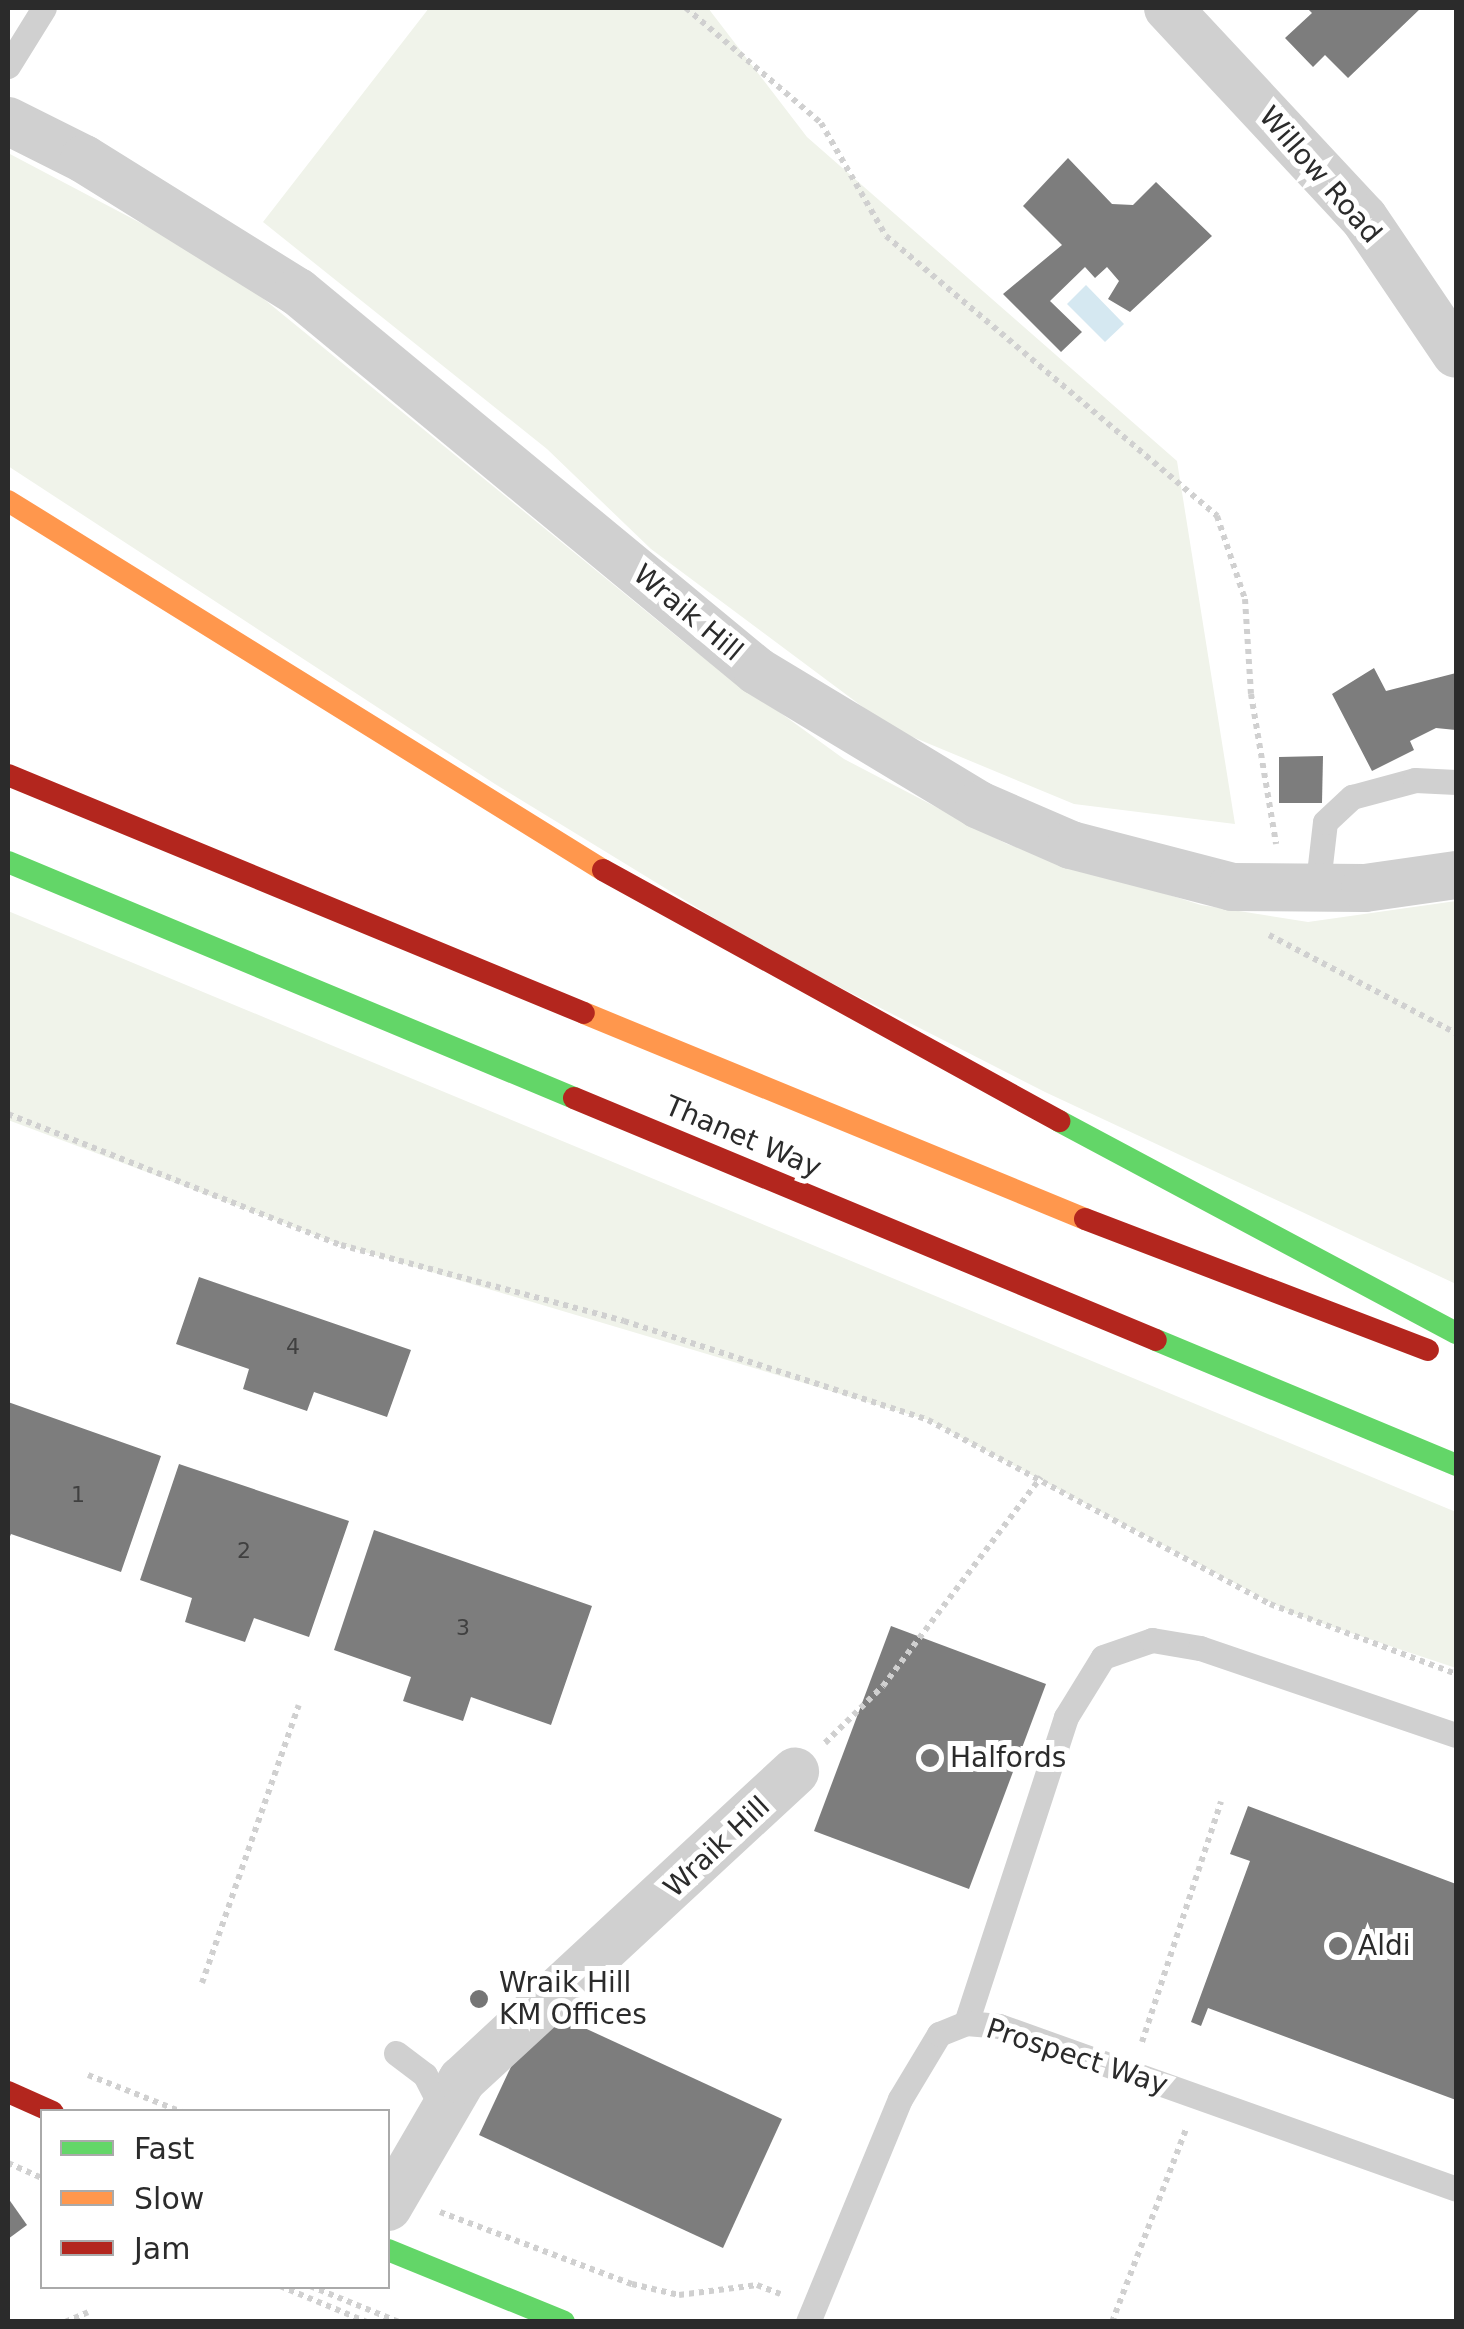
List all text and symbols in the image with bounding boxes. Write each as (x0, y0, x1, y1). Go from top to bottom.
street label: Willow Road (1252, 100, 1388, 250)
street label: Wraik Hill (626, 558, 750, 668)
street label: Thanet Way (660, 1089, 826, 1185)
house number: 4 (286, 1334, 300, 1360)
house number: 1 (71, 1482, 85, 1508)
house number: 2 (237, 1538, 251, 1564)
house number: 3 (456, 1615, 470, 1641)
place label: Halfords (950, 1741, 1066, 1775)
marker: Halfords (919, 1747, 941, 1769)
street label: Wraik Hill (657, 1790, 777, 1904)
place label: Aldi (1358, 1929, 1410, 1963)
marker: Aldi (1327, 1935, 1349, 1957)
place label: Wraik Hill KM Offices (499, 1966, 647, 2032)
marker: Wraik Hill KM Offices (468, 1988, 490, 2010)
street label: Prospect Way (982, 2012, 1172, 2102)
legend (40, 2109, 390, 2289)
text: Fast (134, 2131, 194, 2166)
text: Slow (134, 2181, 204, 2216)
text: Jam (134, 2231, 190, 2266)

